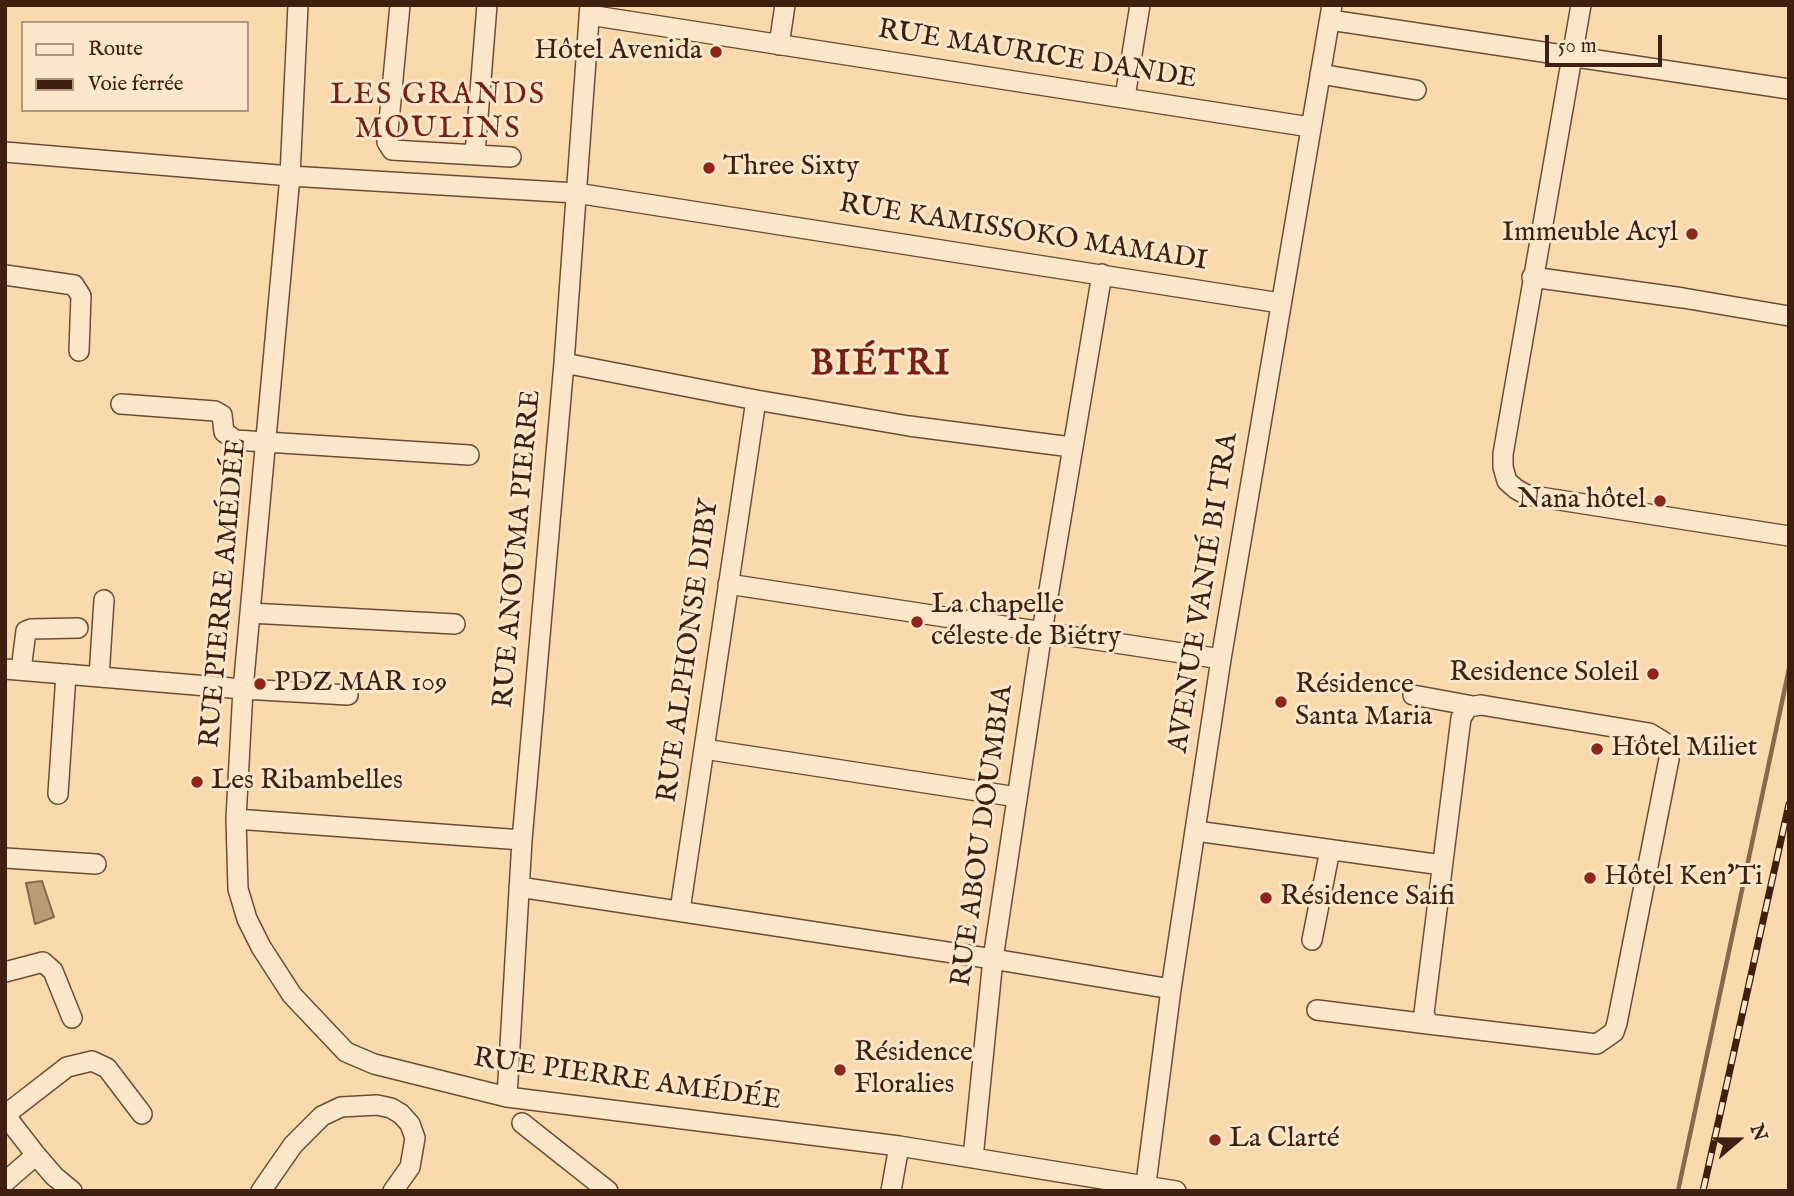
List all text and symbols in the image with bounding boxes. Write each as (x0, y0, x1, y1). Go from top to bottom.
street label: RUE MAURICE DANDE (875, 14, 1199, 98)
legend (21, 21, 248, 112)
scale bar (1549, 21, 1666, 65)
text: 50 m (1558, 33, 1597, 60)
place label: Hôtel Avenida (534, 35, 702, 69)
text: Route (88, 36, 143, 63)
marker: Hôtel Avenida (708, 44, 724, 60)
text: Voie ferrée (88, 71, 184, 98)
district label: LES GRANDS MOULINS (331, 79, 545, 150)
place label: Three Sixty (723, 151, 859, 185)
marker: Three Sixty (701, 160, 717, 176)
street label: RUE KAMISSOKO MAMADI (836, 188, 1210, 280)
place label: Immeuble Acyl (1502, 217, 1678, 251)
marker: Immeuble Acyl (1684, 226, 1700, 242)
district label: BIÉTRI (811, 346, 951, 388)
street label: RUE ANOUMA PIERRE (488, 388, 550, 710)
street label: AVENUE VANIÉ BI TRA (1163, 431, 1247, 755)
street label: RUE PIERRE AMÉDÉE (195, 437, 255, 749)
place label: Nana hôtel (1517, 484, 1646, 518)
marker: Nana hôtel (1652, 493, 1668, 509)
street label: RUE ALPHONSE DIBY (652, 497, 728, 805)
place label: La chapelle céleste de Biétry (931, 589, 1121, 655)
marker: La chapelle céleste de Biétry (909, 614, 925, 630)
place label: Residence Soleil (1449, 657, 1639, 691)
marker: Residence Soleil (1645, 666, 1661, 682)
place label: PDZ MAR 109 (274, 667, 447, 701)
place label: Résidence Santa Maria (1295, 669, 1432, 735)
marker: PDZ MAR 109 (252, 676, 268, 692)
street label: RUE ABOU DOUMBIA (946, 683, 1022, 989)
marker: Résidence Santa Maria (1273, 694, 1289, 710)
place label: Hôtel Miliet (1611, 732, 1757, 766)
marker: Hôtel Miliet (1589, 741, 1605, 757)
place label: Les Ribambelles (211, 765, 403, 799)
marker: Les Ribambelles (189, 774, 205, 790)
place label: Hôtel Ken'Ti (1604, 861, 1763, 895)
marker: Hôtel Ken'Ti (1582, 870, 1598, 886)
place label: Résidence Saifi (1280, 881, 1455, 915)
marker: Résidence Saifi (1258, 890, 1274, 906)
place label: Résidence Floralies (854, 1037, 973, 1103)
street label: RUE PIERRE AMÉDÉE (471, 1043, 783, 1119)
marker: Résidence Floralies (832, 1062, 848, 1078)
north arrow (1703, 1105, 1773, 1175)
text: N (1744, 1121, 1772, 1145)
place label: La Clarté (1229, 1123, 1340, 1157)
marker: La Clarté (1207, 1132, 1223, 1148)

